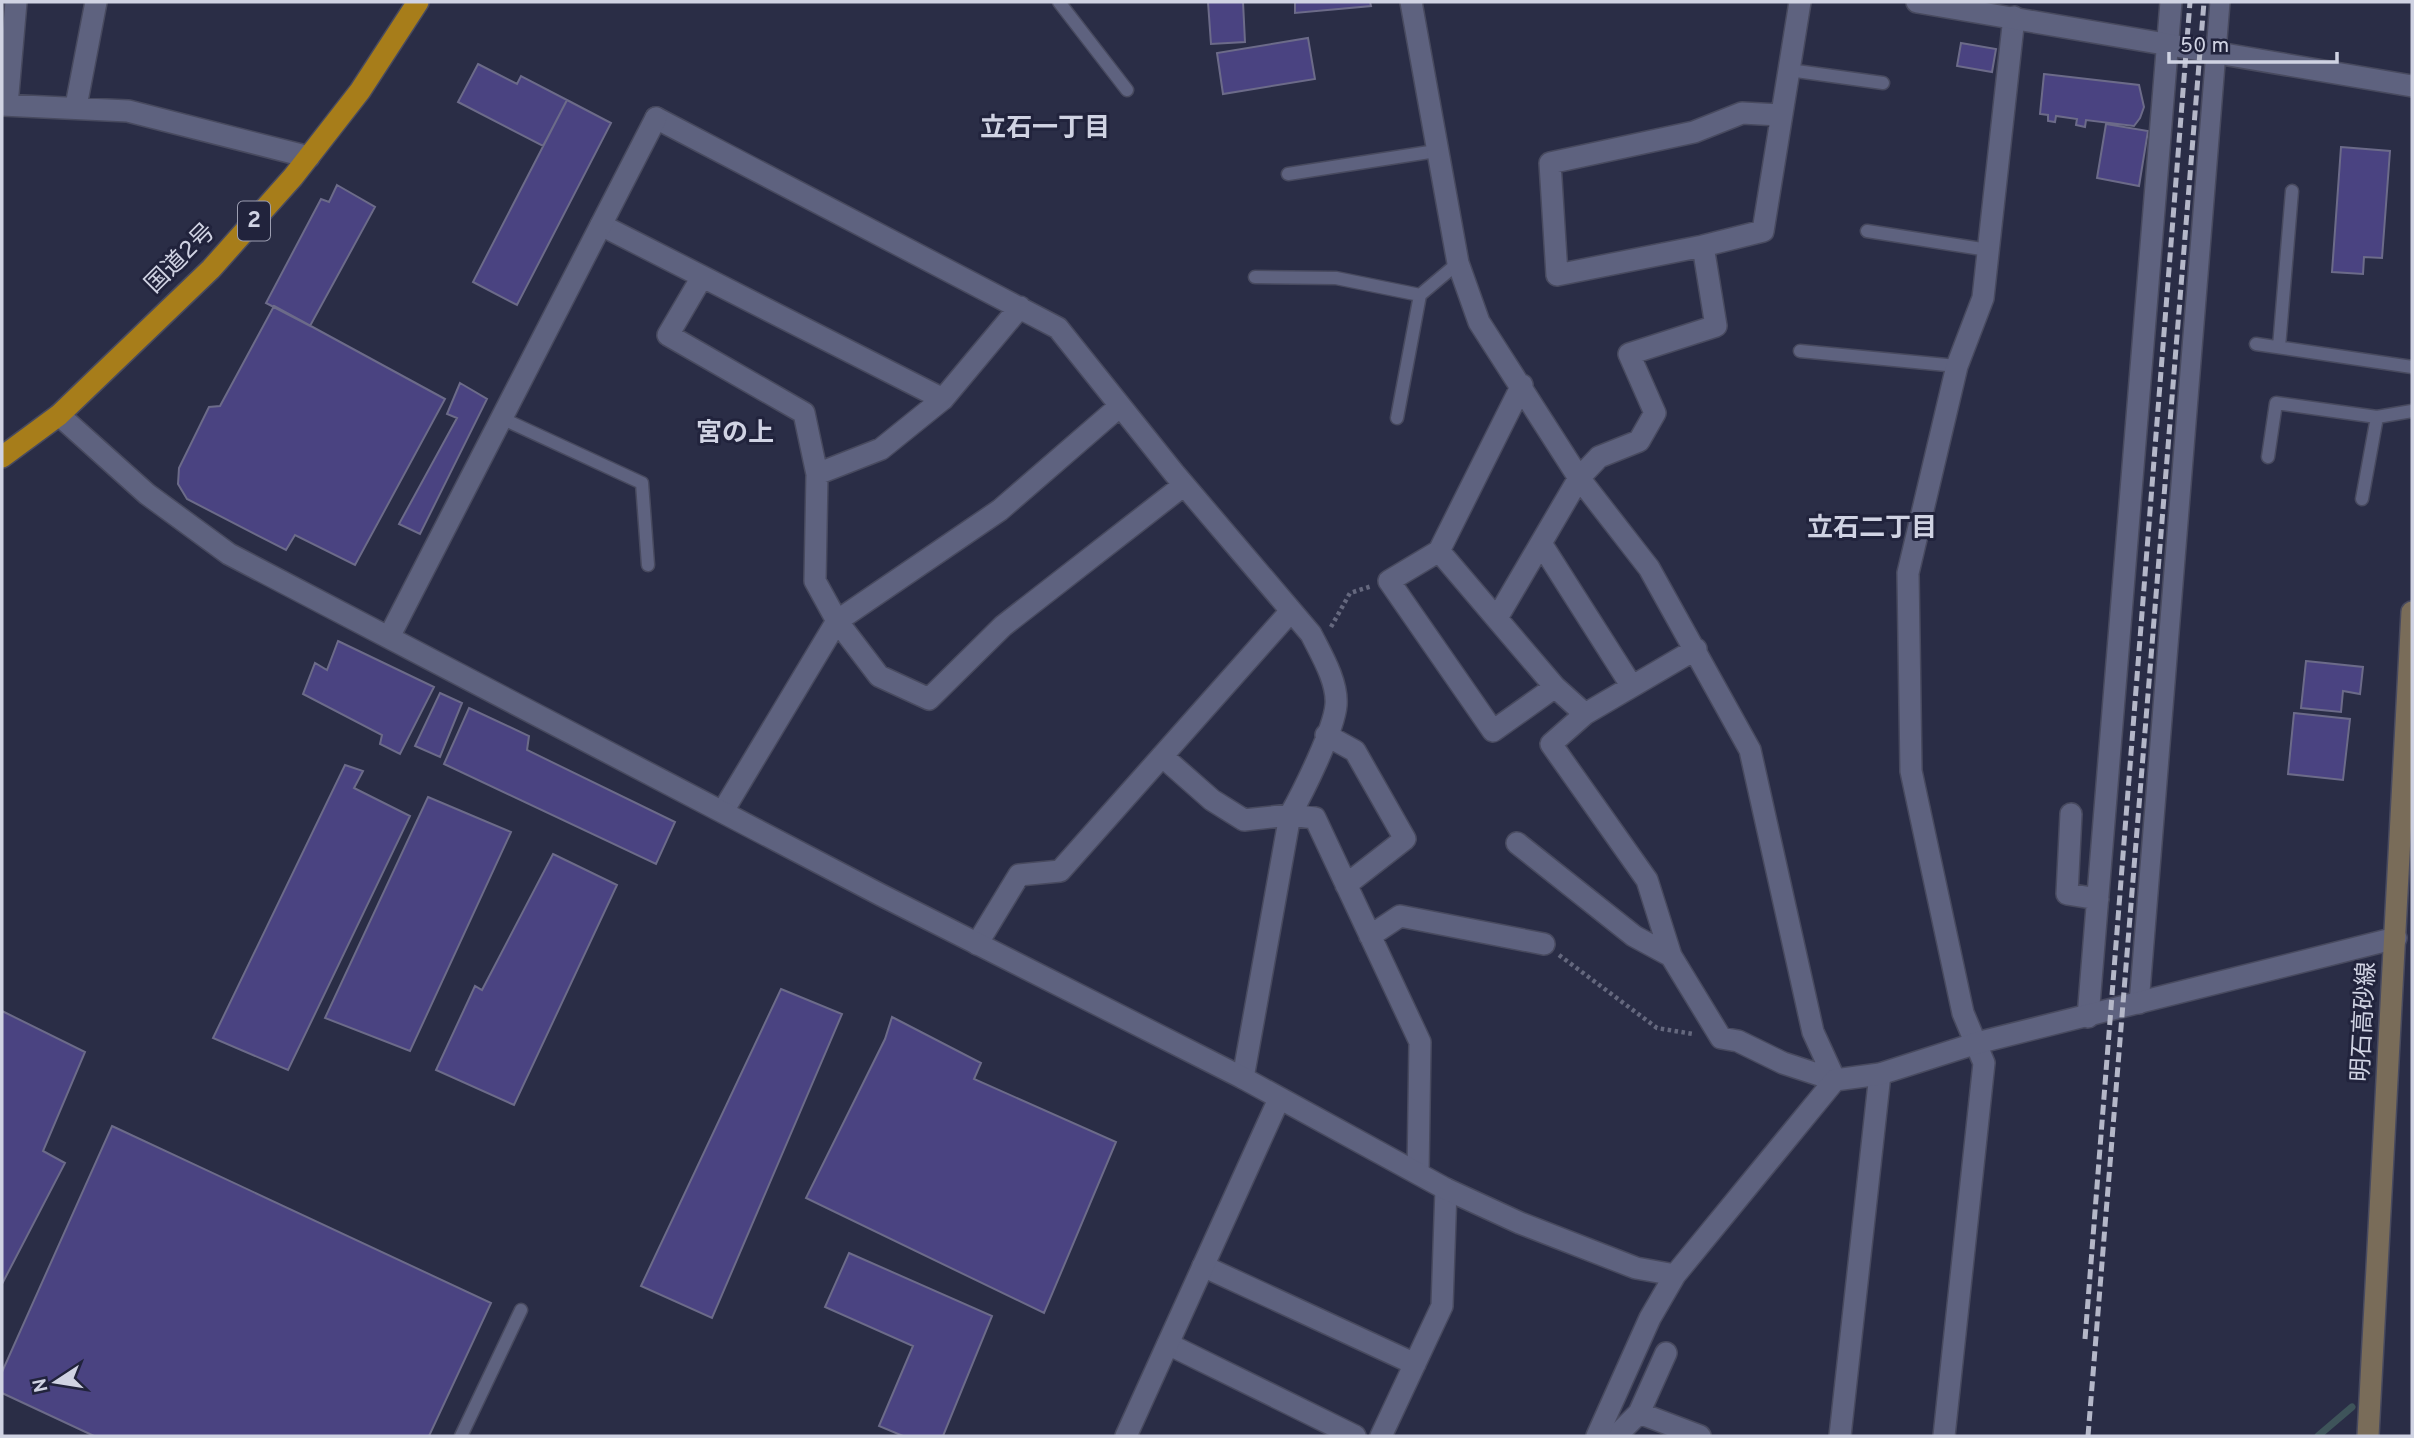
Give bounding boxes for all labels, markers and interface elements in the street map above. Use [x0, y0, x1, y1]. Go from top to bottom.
scale bar [2169, 21, 2337, 65]
text: 50 m [2180, 33, 2229, 60]
district label: 立石一丁目 [980, 113, 1110, 146]
road number: 2 [238, 202, 270, 241]
street label: 国道2号 [140, 218, 222, 300]
district label: 宮の上 [696, 418, 774, 451]
district label: 立石二丁目 [1807, 513, 1937, 546]
street label: 明石高砂線 [2347, 961, 2383, 1083]
north arrow [21, 1347, 91, 1417]
text: N [28, 1376, 54, 1394]

